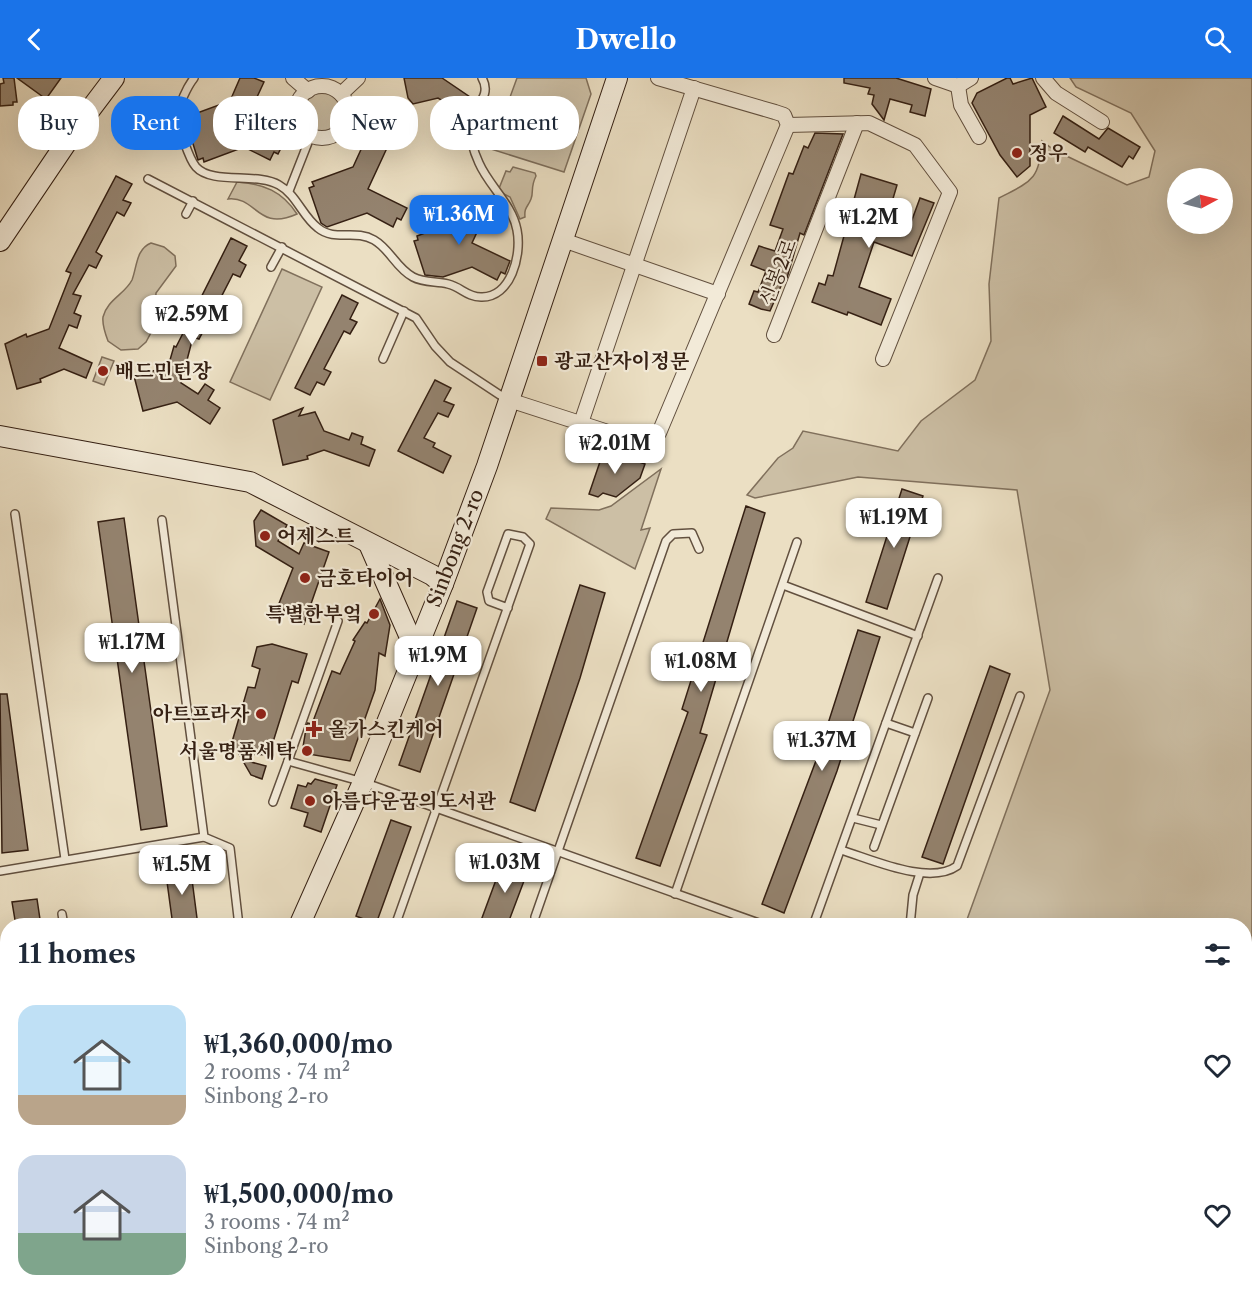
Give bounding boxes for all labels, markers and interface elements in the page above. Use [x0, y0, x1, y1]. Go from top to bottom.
icon: back [18, 23, 51, 56]
text: Dwello [576, 23, 676, 56]
icon: search [1201, 23, 1234, 56]
chip: Buy [18, 96, 99, 150]
chip: Rent [111, 96, 201, 150]
chip: Filters [213, 96, 318, 150]
chip: New [330, 96, 418, 150]
chip: Apartment [430, 96, 579, 150]
place label: 정우 [1029, 141, 1068, 165]
marker: 정우 [1010, 146, 1024, 160]
north arrow [1167, 168, 1233, 234]
map controls [1167, 168, 1233, 234]
pin: ₩1.36M [410, 195, 508, 246]
pin: ₩1.2M [827, 198, 911, 249]
text: ₩1.36M [424, 202, 494, 226]
text: ₩1.2M [839, 205, 899, 229]
street label: 신봉2로 [754, 235, 802, 309]
pin: ₩2.59M [143, 295, 241, 346]
text: ₩2.59M [155, 302, 229, 326]
place label: 광교산자이정문 [554, 349, 689, 373]
marker: 광교산자이정문 [535, 354, 549, 368]
place label: 배드민턴장 [115, 359, 212, 383]
marker: 배드민턴장 [96, 364, 110, 378]
pin: ₩2.01M [566, 424, 664, 475]
text: ₩2.01M [579, 431, 651, 455]
street label: Sinbong 2-ro [422, 486, 488, 610]
pin: ₩1.19M [845, 498, 943, 549]
text: ₩1.19M [860, 505, 928, 529]
place label: 어제스트 [277, 524, 354, 548]
marker: 어제스트 [258, 529, 272, 543]
place label: 금호타이어 [317, 566, 414, 590]
marker: 금호타이어 [298, 571, 312, 585]
place label: 특별한부엌 [265, 602, 362, 626]
marker: 특별한부엌 [367, 607, 381, 621]
pin: ₩1.17M [83, 623, 181, 674]
text: ₩1.17M [99, 630, 165, 654]
pin: ₩1.9M [396, 636, 480, 687]
pin: ₩1.08M [652, 642, 750, 693]
text: ₩1.9M [409, 643, 468, 667]
text: ₩1.08M [665, 649, 737, 673]
place label: 아트프라자 [152, 702, 250, 726]
marker: 아트프라자 [254, 707, 268, 721]
place label: 올가스킨케어 [328, 717, 444, 741]
marker: 올가스킨케어 [305, 720, 323, 738]
pin: ₩1.37M [773, 721, 871, 772]
text: ₩1.37M [787, 728, 857, 752]
place label: 서울명품세탁 [179, 739, 296, 763]
marker: 서울명품세탁 [300, 744, 314, 758]
place label: 아름다운꿈의도서관 [322, 789, 497, 813]
marker: 아름다운꿈의도서관 [303, 794, 317, 808]
pin: ₩1.03M [456, 843, 554, 894]
pin: ₩1.5M [140, 845, 224, 896]
text: ₩1.03M [469, 850, 541, 874]
text: ₩1.5M [153, 852, 211, 876]
text: 11 homes [18, 938, 136, 970]
icon: filters [1201, 938, 1234, 971]
text: ₩1,360,000/mo [204, 1028, 393, 1060]
icon: home [66, 1029, 138, 1101]
icon: heart [1201, 1049, 1234, 1082]
text: 2 rooms · 74 m² [204, 1060, 350, 1084]
text: Sinbong 2-ro [204, 1084, 328, 1108]
text: ₩1,500,000/mo [204, 1178, 394, 1210]
icon: home [66, 1179, 138, 1251]
icon: heart [1201, 1199, 1234, 1232]
text: 3 rooms · 74 m² [204, 1210, 350, 1234]
text: Sinbong 2-ro [204, 1234, 328, 1258]

